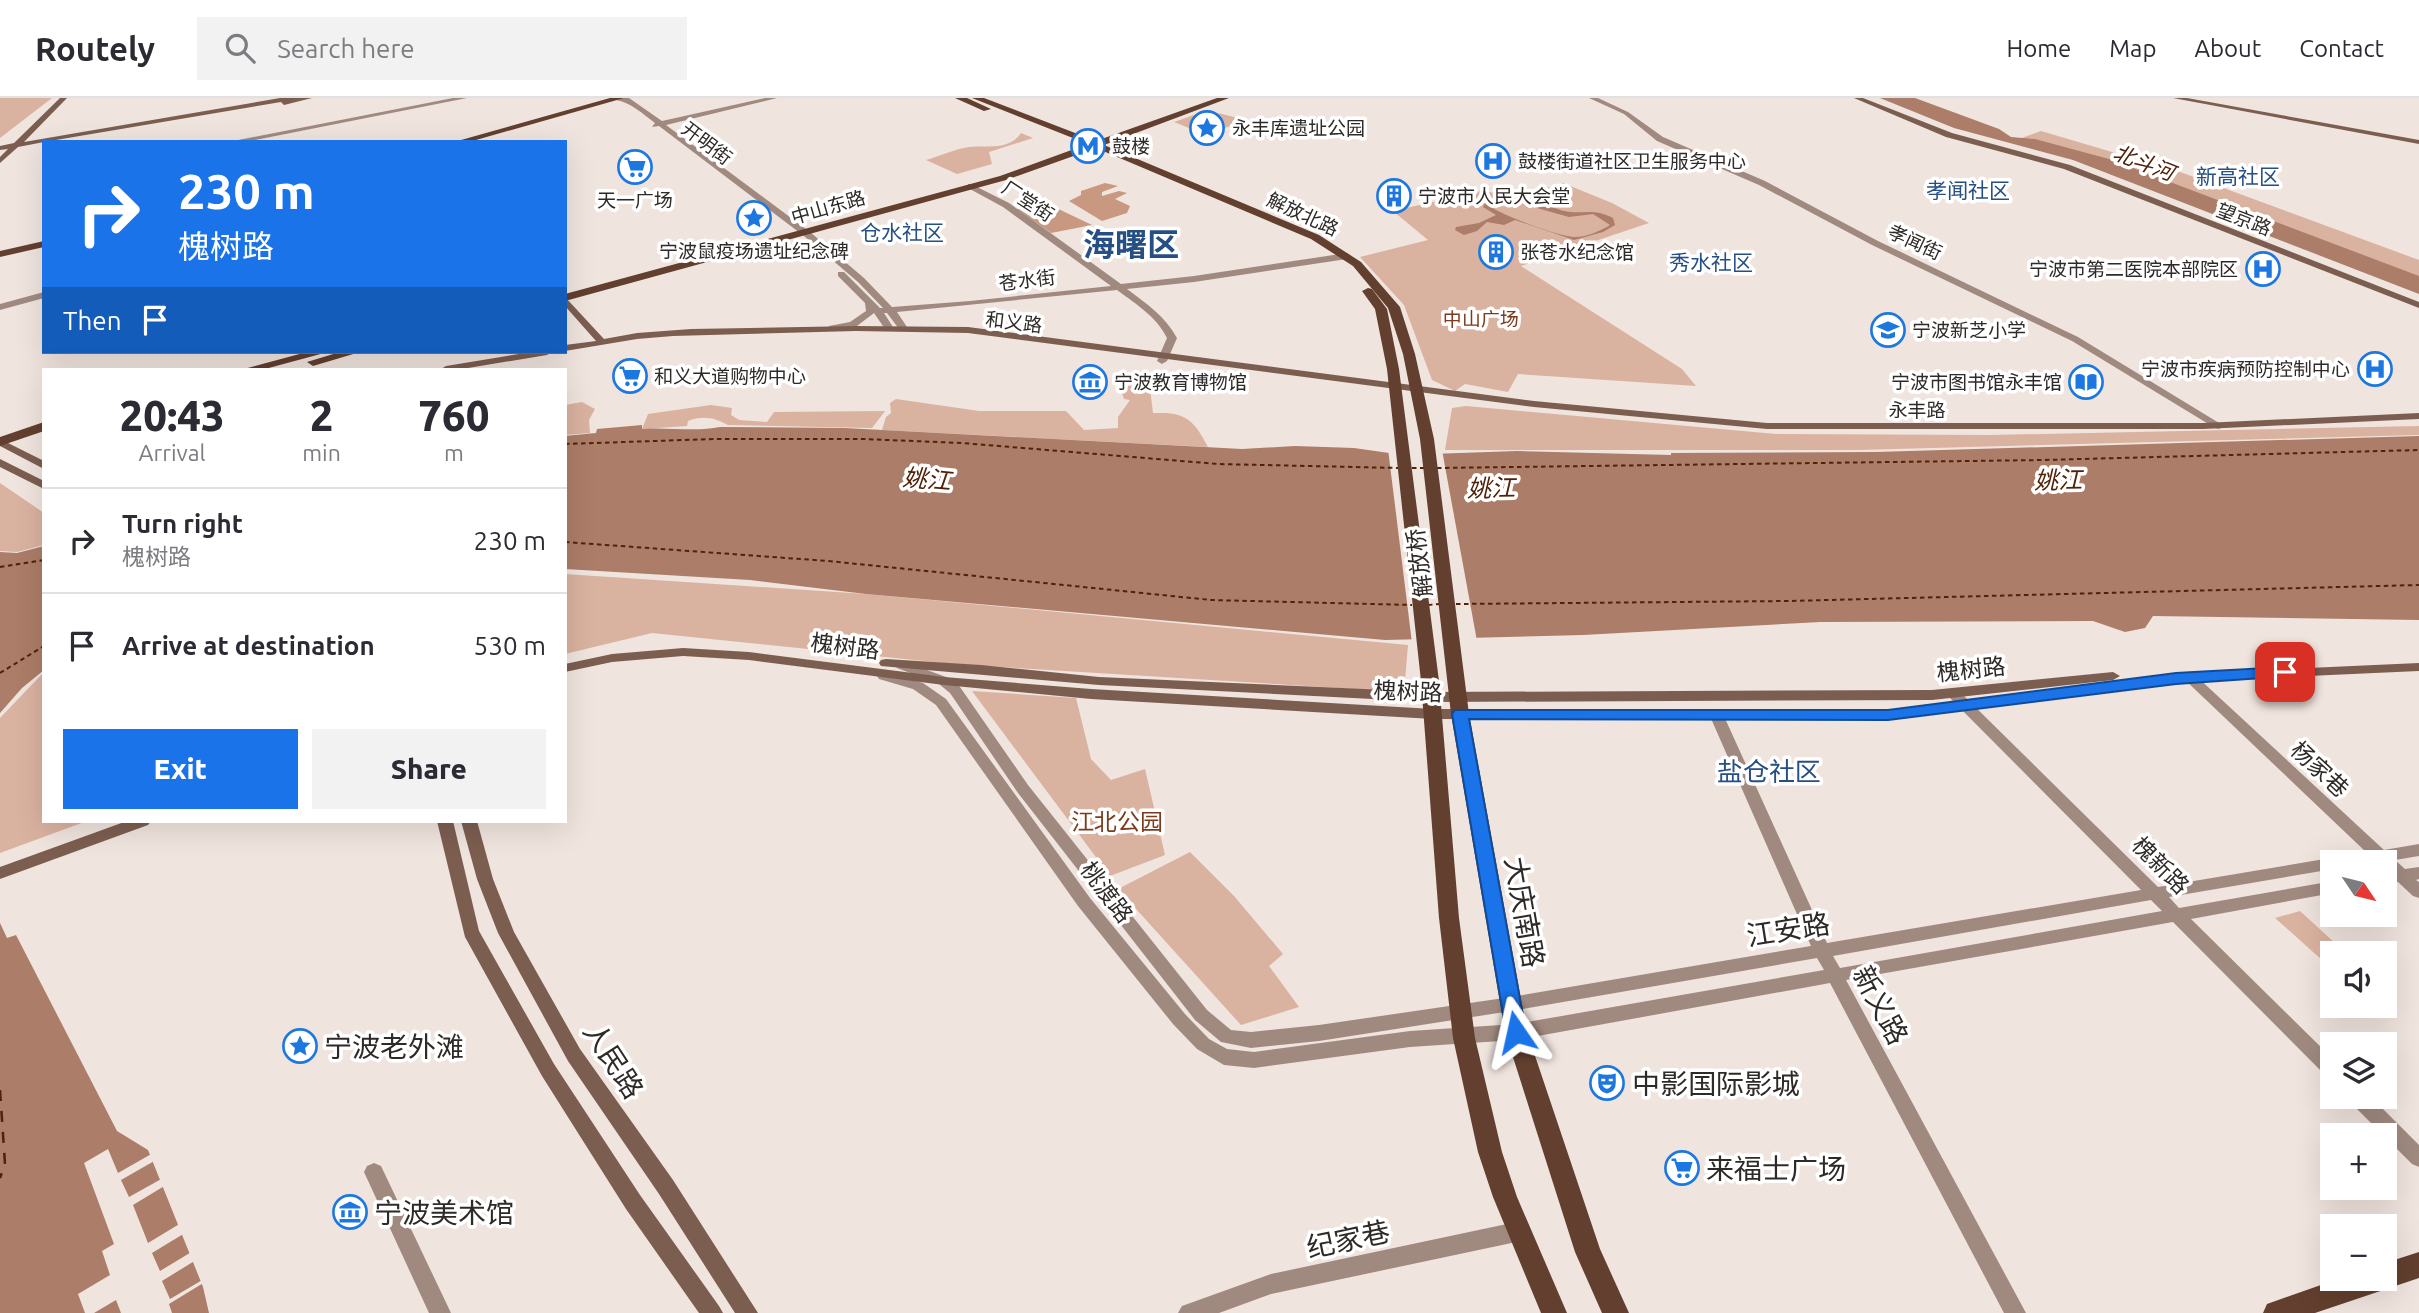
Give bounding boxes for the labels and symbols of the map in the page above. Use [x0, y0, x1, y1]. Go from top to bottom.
place icon: 永丰库遗址公园 [1188, 109, 1226, 147]
street label: 开明街 [678, 117, 736, 169]
place label: 永丰库遗址公园 [1232, 117, 1365, 139]
metro station icon: 鼓楼 [1069, 127, 1107, 165]
place label: 鼓楼 [1112, 135, 1150, 157]
water label: 北斗河 [2110, 140, 2181, 186]
hospital icon: 鼓楼街道社区卫生服务中心 [1474, 142, 1512, 180]
supermarket icon: 天一广场 [616, 148, 654, 186]
place label: 鼓楼街道社区卫生服务中心 [1518, 150, 1746, 172]
district label: 新高社区 [2196, 164, 2280, 188]
street label: 厂堂街 [998, 176, 1058, 226]
building icon: 宁波市人民大会堂 [1375, 177, 1413, 215]
district label: 孝闻社区 [1926, 178, 2010, 202]
place label: 宁波市人民大会堂 [1418, 185, 1570, 207]
street label: 中山东路 [788, 186, 868, 228]
street label: 解放北路 [1264, 188, 1342, 240]
place label: 天一广场 [597, 189, 673, 211]
place icon: 宁波鼠疫场遗址纪念碑 [735, 199, 773, 237]
street label: 望京路 [2213, 199, 2275, 239]
district label: 仓水社区 [860, 220, 944, 244]
street label: 孝闻街 [1885, 220, 1945, 264]
district label: 海曙区 [1083, 226, 1179, 262]
building icon: 张苍水纪念馆 [1477, 233, 1515, 271]
place label: 宁波鼠疫场遗址纪念碑 [659, 240, 849, 262]
place label: 张苍水纪念馆 [1520, 241, 1634, 263]
district label: 秀水社区 [1669, 250, 1753, 274]
hospital icon: 宁波市第二医院本部院区 [2244, 250, 2282, 288]
place label: 宁波市第二医院本部院区 [2029, 258, 2238, 280]
street label: 苍水街 [997, 266, 1057, 294]
street label: 和义路 [984, 308, 1044, 336]
park label: 中山广场 [1443, 308, 1519, 330]
school or university icon: 宁波新芝小学 [1869, 311, 1907, 349]
place label: 宁波新芝小学 [1912, 319, 2026, 341]
hospital icon: 宁波市疾病预防控制中心 [2356, 350, 2394, 388]
supermarket icon: 和义大道购物中心 [611, 357, 649, 395]
place label: 宁波市疾病预防控制中心 [2141, 358, 2350, 380]
museum icon: 宁波教育博物馆 [1071, 363, 1109, 401]
library icon: 宁波市图书馆永丰馆 [2067, 363, 2105, 401]
place label: 和义大道购物中心 [654, 365, 806, 387]
place label: 宁波教育博物馆 [1114, 371, 1247, 393]
place label: 宁波市图书馆永丰馆 [1891, 371, 2062, 393]
street label: 永丰路 [1888, 399, 1946, 421]
water label: 姚江 [902, 463, 955, 495]
water label: 姚江 [2034, 466, 2085, 494]
water label: 姚江 [1467, 474, 1518, 502]
street label: 解放桥 [1402, 527, 1436, 599]
street label: 槐树路 [809, 629, 881, 663]
pin [2255, 642, 2315, 702]
street label: 槐树路 [1935, 653, 2007, 685]
street label: 槐树路 [1373, 677, 1443, 705]
street label: 杨家巷 [2286, 736, 2354, 802]
district label: 盐仓社区 [1717, 757, 1821, 786]
park label: 江北公园 [1071, 809, 1163, 834]
street label: 槐新路 [2128, 832, 2194, 898]
north arrow [2320, 850, 2398, 928]
street label: 大庆南路 [1500, 854, 1550, 970]
street label: 桃渡路 [1076, 857, 1138, 927]
street label: 江安路 [1744, 907, 1832, 951]
street label: 新义路 [1848, 961, 1914, 1049]
position arrow [1479, 995, 1553, 1069]
street label: 人民路 [578, 1016, 650, 1104]
place icon: 宁波老外滩 [281, 1027, 319, 1065]
place label: 宁波老外滩 [324, 1031, 464, 1062]
theatre icon: 中影国际影城 [1588, 1064, 1626, 1102]
place label: 中影国际影城 [1632, 1068, 1800, 1099]
supermarket icon: 来福士广场 [1663, 1149, 1701, 1187]
place label: 来福士广场 [1706, 1153, 1846, 1184]
museum icon: 宁波美术馆 [331, 1193, 369, 1231]
place label: 宁波美术馆 [374, 1197, 514, 1228]
street label: 纪家巷 [1304, 1215, 1392, 1263]

